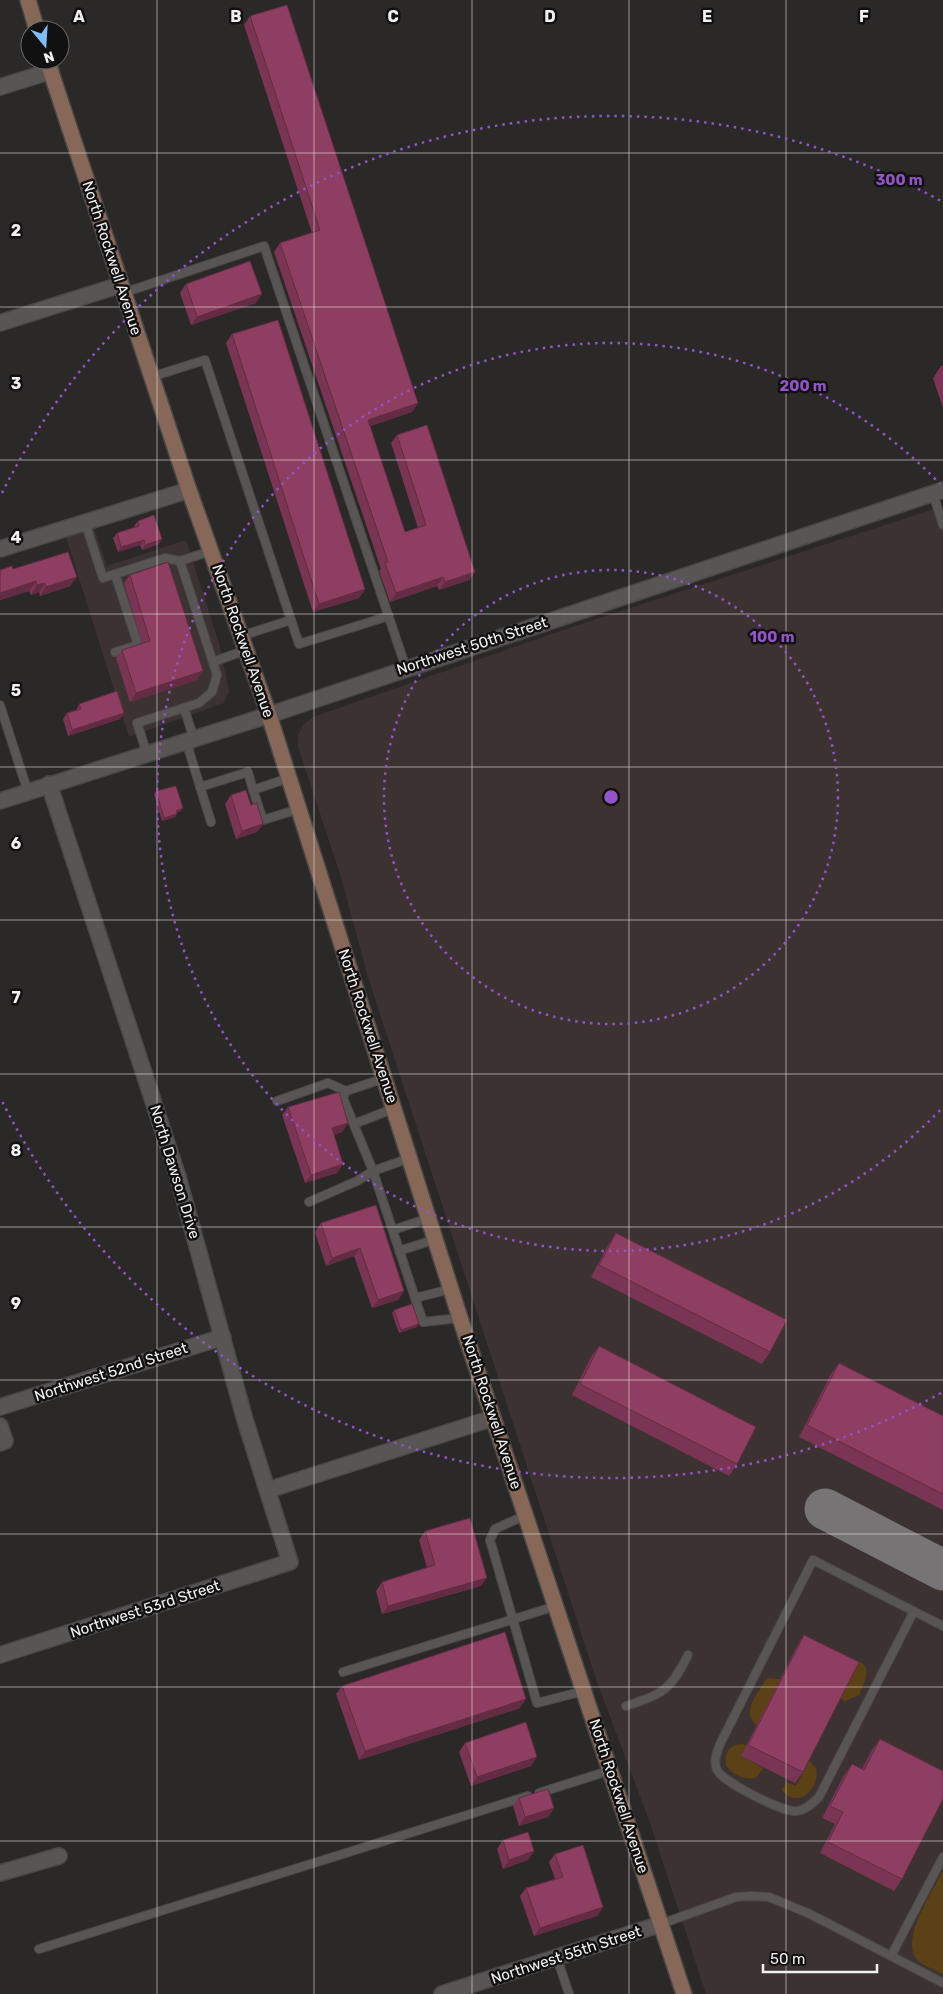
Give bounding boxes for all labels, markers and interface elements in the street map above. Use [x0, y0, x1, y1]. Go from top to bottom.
text: A [73, 7, 85, 26]
text: B [230, 7, 242, 26]
text: C [387, 7, 399, 26]
text: D [544, 7, 556, 26]
text: E [702, 7, 712, 26]
text: F [859, 7, 869, 26]
north arrow [20, 20, 70, 70]
text: N [41, 47, 56, 67]
text: 300 m [875, 171, 923, 189]
street label: North Rockwell Avenue [79, 179, 145, 337]
text: 2 [11, 221, 21, 240]
text: 3 [11, 374, 21, 393]
text: 200 m [779, 377, 827, 395]
text: 4 [11, 528, 22, 547]
street label: North Rockwell Avenue [208, 562, 278, 720]
street label: Northwest 50th Street [394, 613, 550, 679]
text: 100 m [750, 628, 794, 646]
text: 5 [11, 681, 21, 700]
centre of rings [602, 788, 620, 806]
text: 6 [11, 834, 21, 853]
street label: North Rockwell Avenue [335, 947, 401, 1105]
text: 7 [11, 988, 21, 1007]
street label: North Dawson Drive [146, 1103, 204, 1241]
text: 8 [11, 1141, 22, 1160]
text: 9 [11, 1294, 21, 1313]
street label: North Rockwell Avenue [459, 1333, 525, 1491]
street label: Northwest 52nd Street [32, 1339, 190, 1405]
street label: Northwest 53rd Street [68, 1576, 222, 1642]
street label: North Rockwell Avenue [586, 1717, 652, 1875]
street label: Northwest 55th Street [489, 1922, 644, 1988]
scale bar [763, 1942, 877, 1974]
text: 50 m [770, 1950, 805, 1968]

